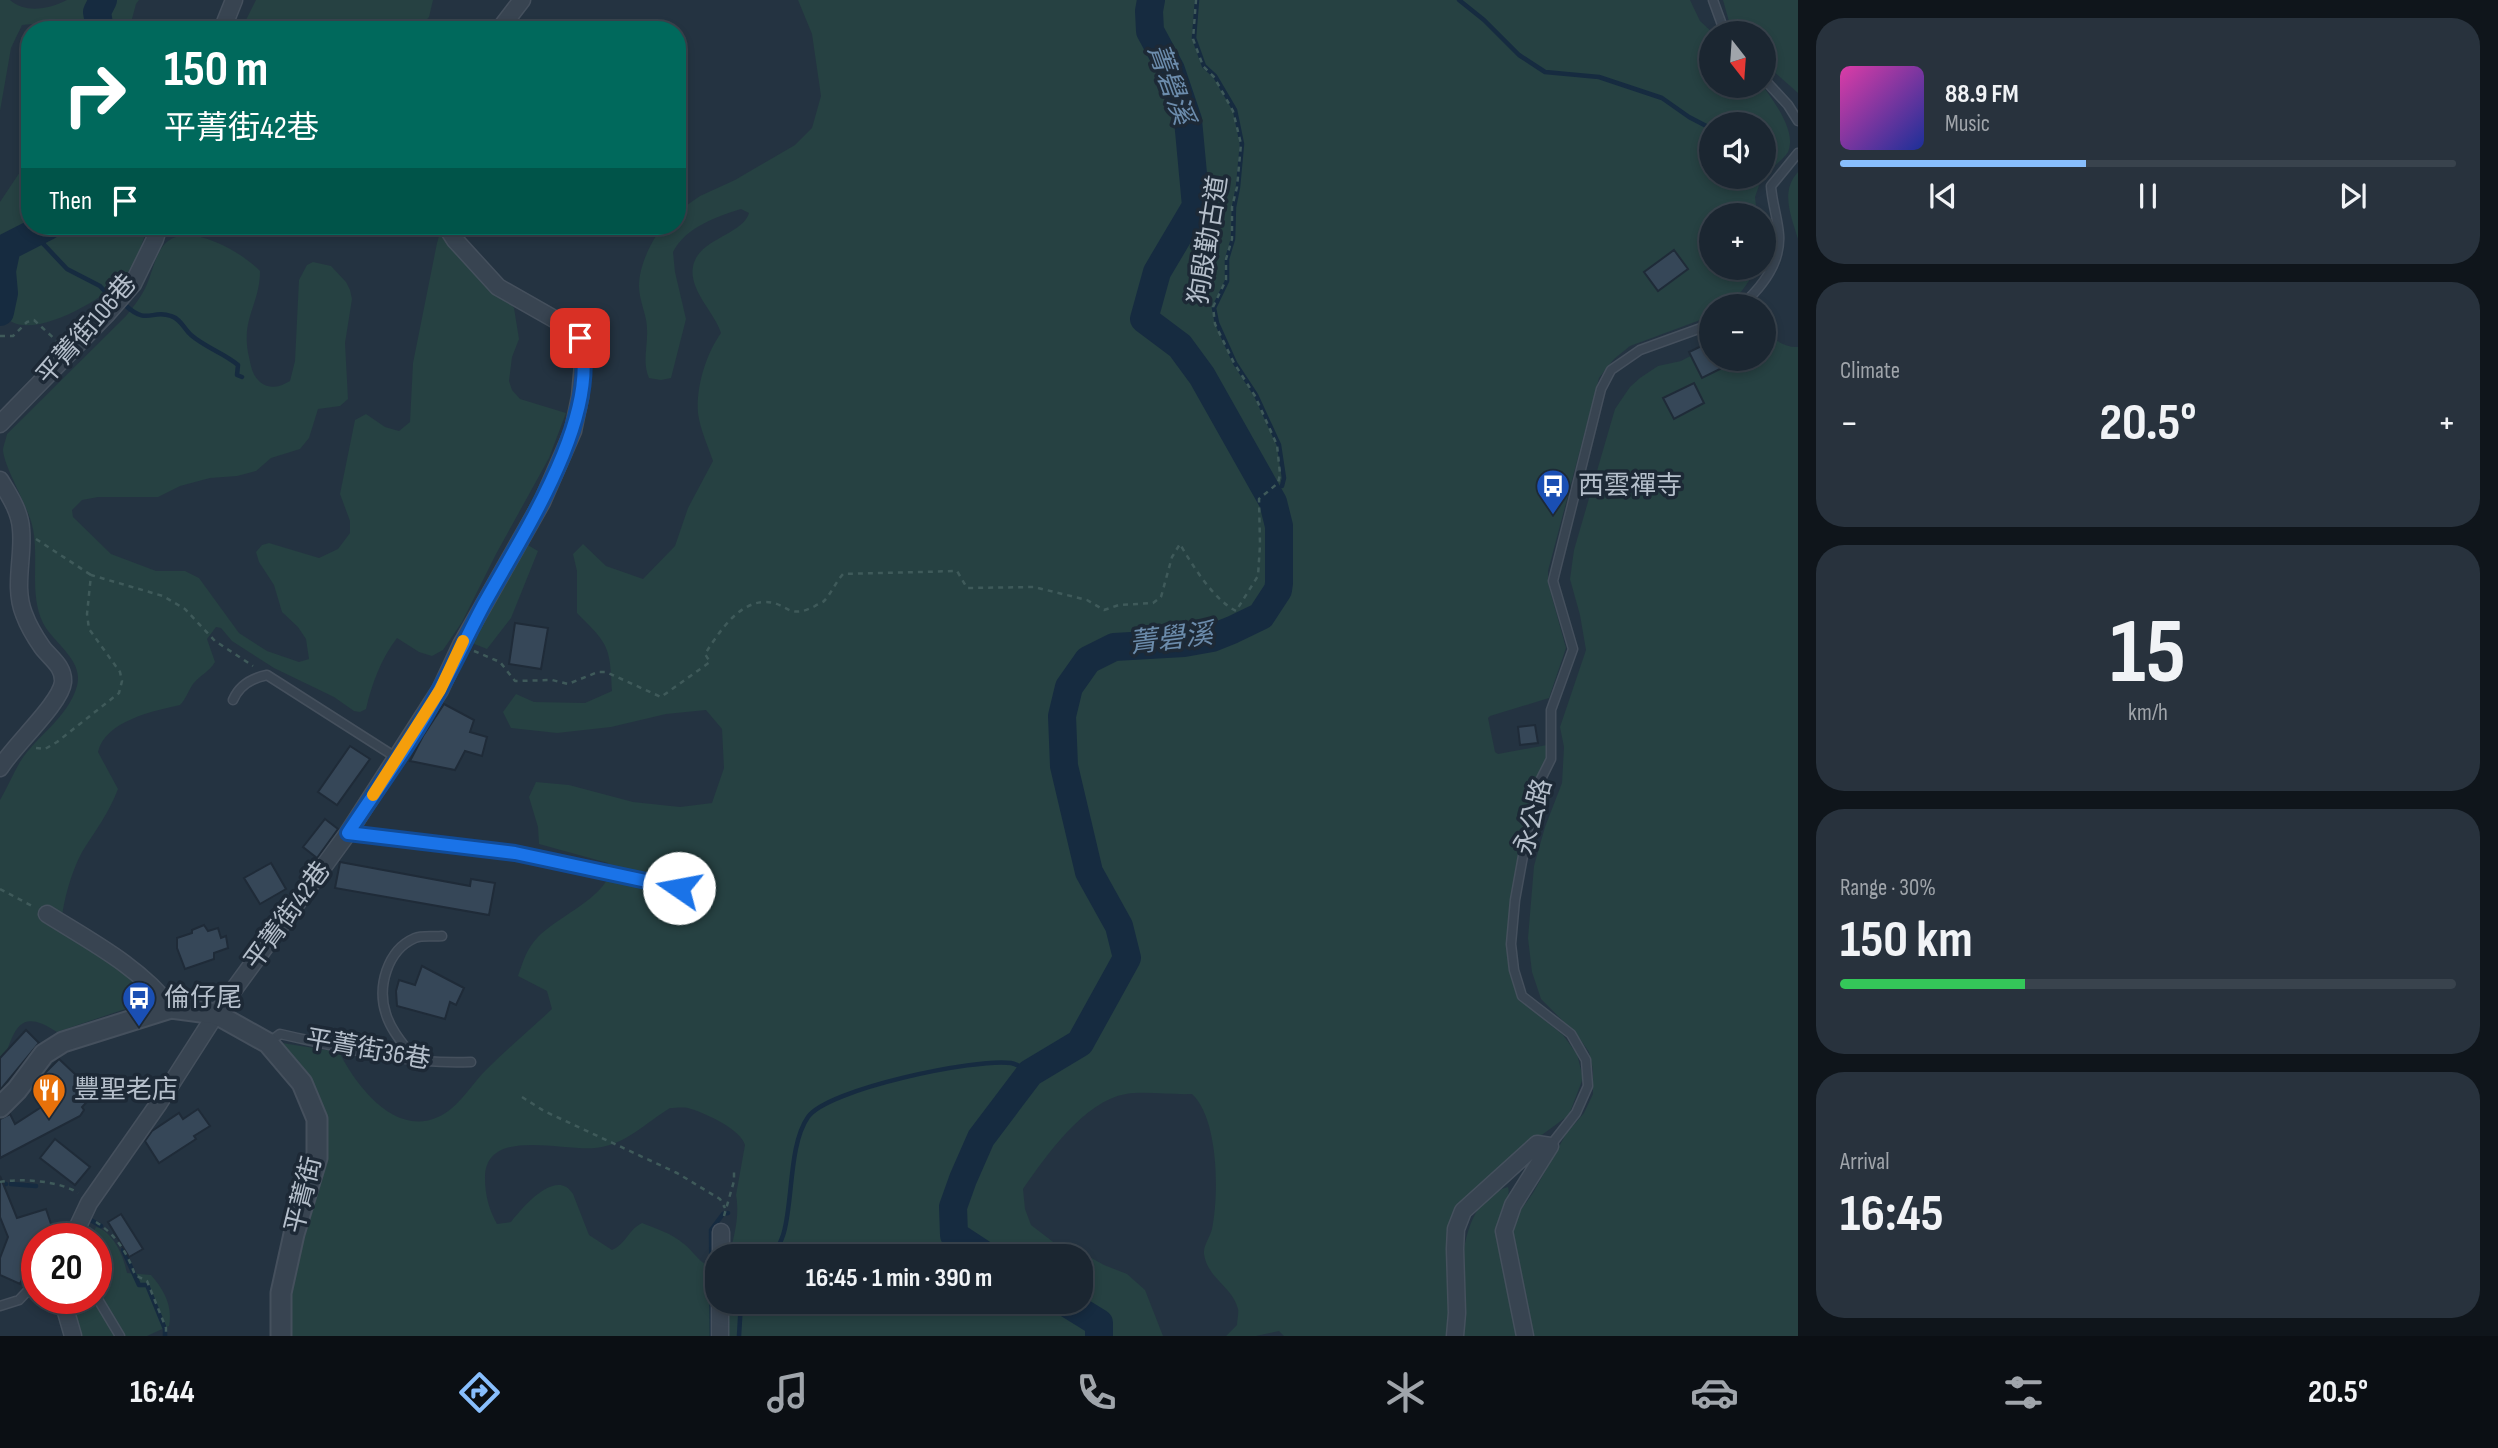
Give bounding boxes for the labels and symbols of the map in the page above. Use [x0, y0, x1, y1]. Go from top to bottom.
north arrow [1699, 21, 1776, 98]
water label: 菁礐溪 [1140, 39, 1201, 133]
street label: 狗殷勤古道 [1184, 173, 1234, 307]
street label: 平菁街106巷 [31, 268, 143, 392]
pin [550, 308, 610, 368]
bus stop icon: 西雲禪寺 [1534, 467, 1572, 516]
place label: 西雲禪寺 [1578, 471, 1682, 502]
water label: 菁礐溪 [1127, 617, 1219, 660]
street label: 永公路 [1509, 775, 1559, 859]
position arrow [642, 851, 716, 925]
street label: 平菁街42巷 [239, 856, 337, 976]
bus stop icon: 倫仔尾 [120, 979, 158, 1028]
place label: 倫仔尾 [164, 983, 242, 1014]
street label: 平菁街36巷 [303, 1024, 433, 1076]
restaurant icon: 豐聖老店 [30, 1071, 68, 1120]
place label: 豐聖老店 [74, 1075, 178, 1106]
street label: 平菁街 [280, 1153, 328, 1237]
speed limit sign: 20 [21, 1223, 112, 1314]

